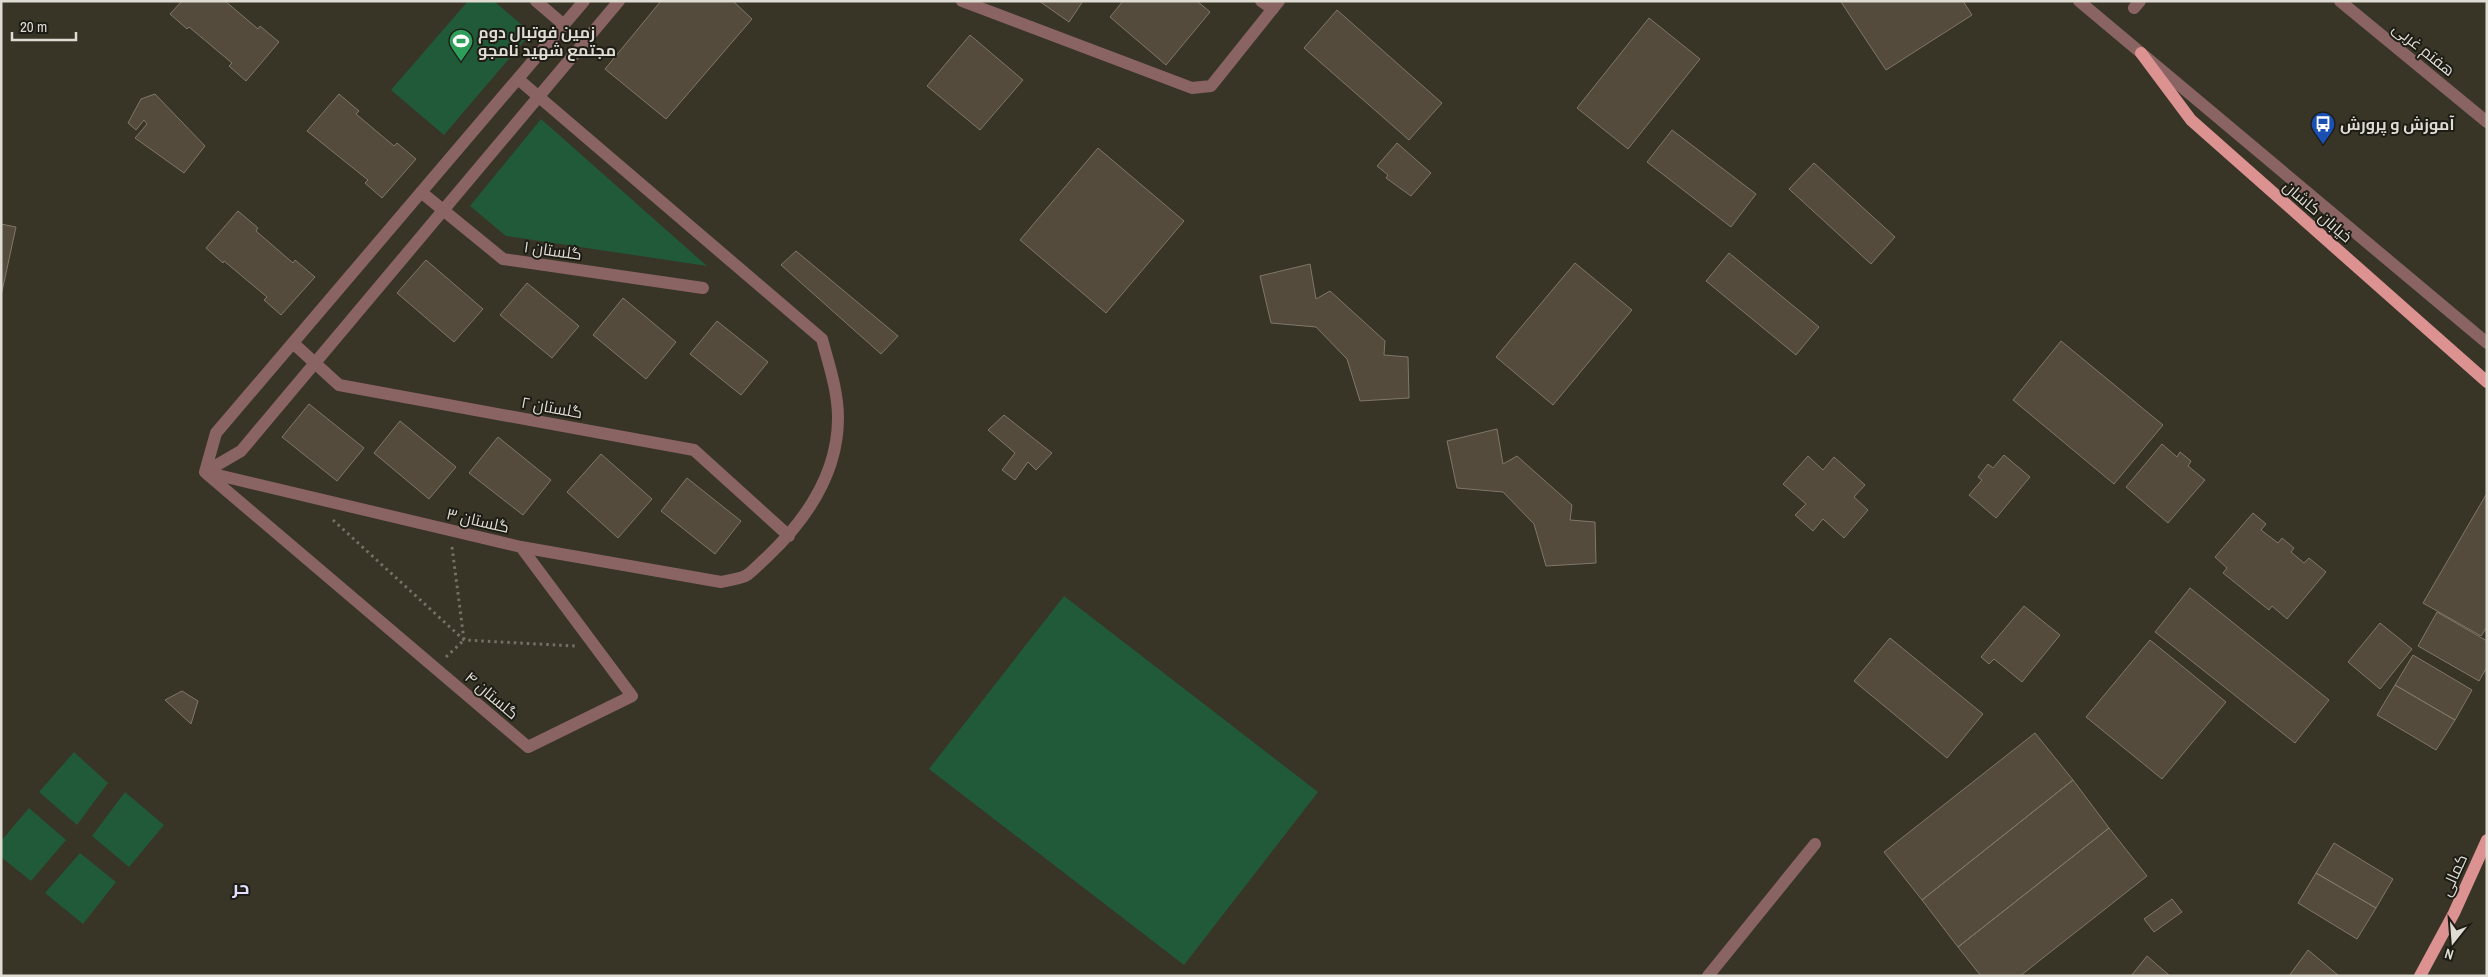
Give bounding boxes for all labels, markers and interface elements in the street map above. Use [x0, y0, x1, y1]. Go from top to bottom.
scale bar [12, 10, 76, 42]
text: 20 m [20, 16, 47, 37]
street label: هفتم غربی [2387, 17, 2460, 82]
place label: زمین فوتبال دوم مجتمع شهید نامجو [478, 21, 616, 61]
sports icon: زمین فوتبال دوم مجتمع شهید نامجو [448, 28, 474, 62]
bus stop icon: آموزش و پرورش [2310, 111, 2336, 145]
place label: آموزش و پرورش [2340, 113, 2454, 136]
street label: خیابان کاشان [2279, 175, 2357, 247]
street label: گلستان ۱ [523, 235, 583, 265]
street label: گلستان ۲ [520, 391, 584, 423]
street label: گلستان ۳ [444, 502, 512, 538]
street label: گلستان ۴ [460, 666, 524, 724]
street label: کمالی [2434, 850, 2472, 900]
district label: حر [232, 875, 249, 900]
north arrow [2428, 917, 2478, 967]
text: N [2443, 945, 2456, 964]

